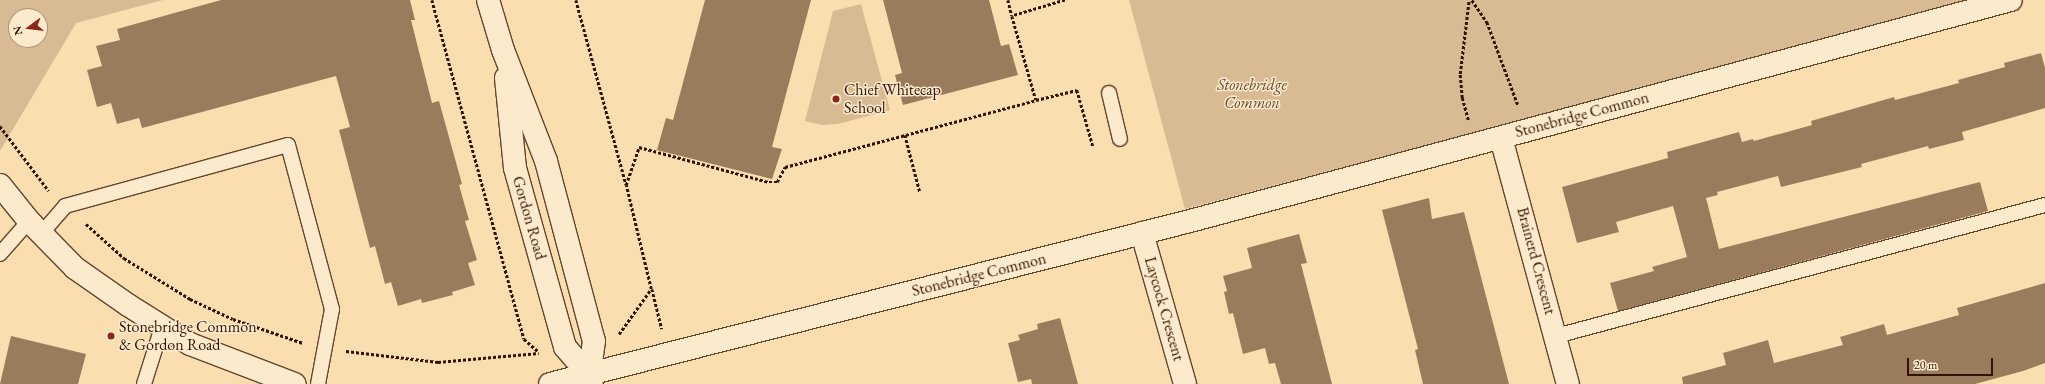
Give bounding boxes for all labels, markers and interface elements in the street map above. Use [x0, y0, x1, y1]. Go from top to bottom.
north arrow [8, 8, 48, 48]
text: N [9, 25, 25, 37]
park label: Stonebridge Common [1217, 75, 1287, 113]
place label: Chief Whitecap School [844, 80, 941, 118]
street label: Stonebridge Common [1513, 88, 1651, 142]
marker: Chief Whitecap School [831, 94, 841, 104]
street label: Gordon Road [508, 174, 550, 262]
street label: Brainerd Crescent [1512, 205, 1560, 317]
street label: Stonebridge Common [910, 249, 1048, 301]
street label: Laycock Crescent [1140, 255, 1188, 363]
place label: Stonebridge Common & Gordon Road [119, 317, 257, 355]
marker: Stonebridge Common & Gordon Road [106, 331, 116, 341]
scale bar [1909, 350, 1995, 376]
text: 20 m [1914, 357, 1937, 373]

